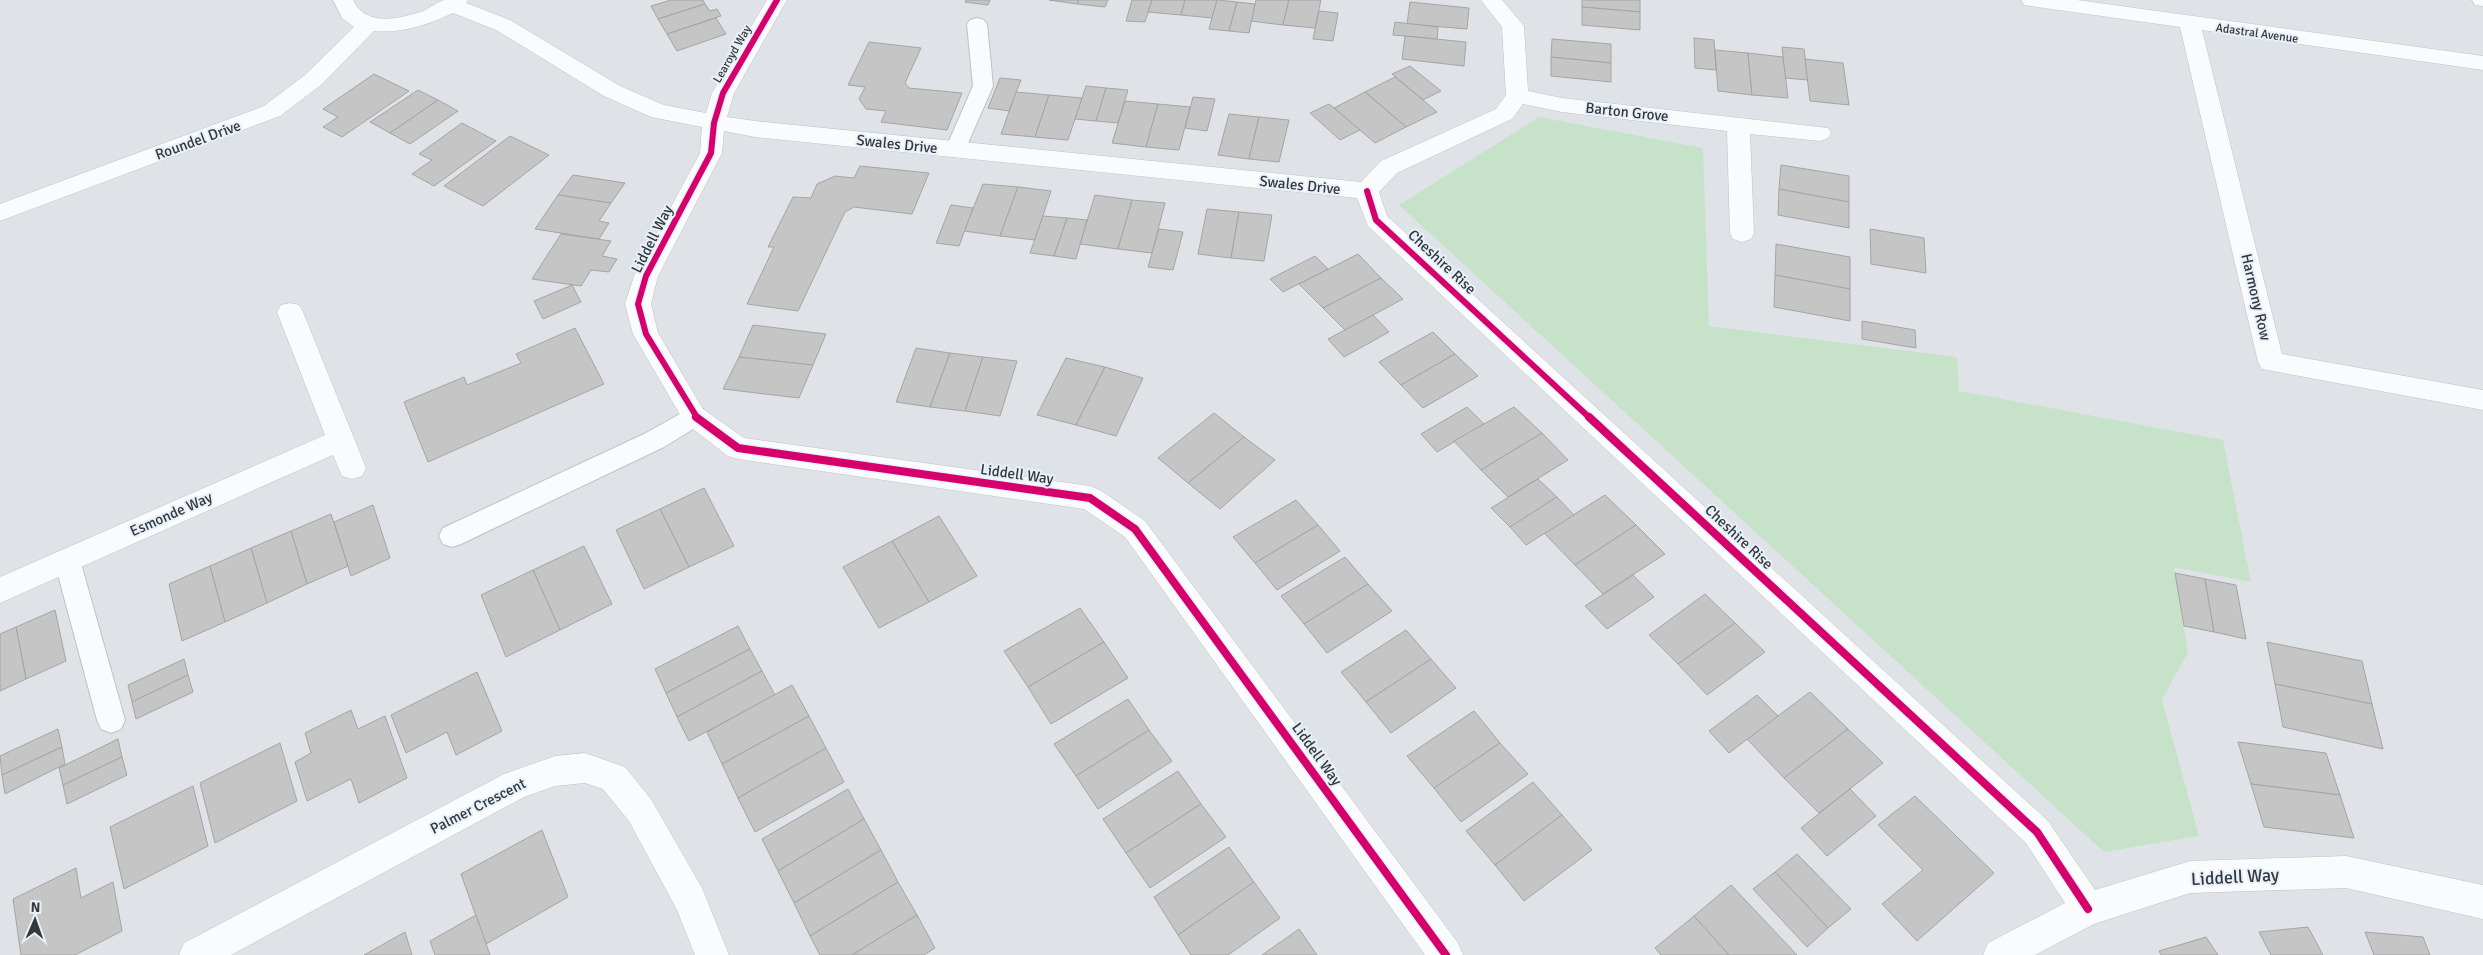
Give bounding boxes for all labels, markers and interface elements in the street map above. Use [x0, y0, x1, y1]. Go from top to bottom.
street label: Adastral Avenue [2215, 20, 2299, 47]
street label: Learoyd Way [710, 22, 755, 86]
street label: Barton Grove [1584, 99, 1670, 125]
street label: Roundel Drive [153, 116, 243, 164]
street label: Swales Drive [856, 131, 938, 157]
street label: Swales Drive [1259, 172, 1341, 198]
street label: Liddell Way [627, 202, 677, 276]
street label: Cheshire Rise [1404, 226, 1480, 298]
street label: Harmony Row [2237, 252, 2275, 342]
street label: Liddell Way [979, 460, 1055, 488]
street label: Esmonde Way [127, 488, 215, 540]
street label: Cheshire Rise [1701, 501, 1777, 573]
street label: Liddell Way [1288, 719, 1346, 789]
street label: Palmer Crescent [427, 774, 529, 838]
street label: Liddell Way [2190, 864, 2280, 890]
north arrow [10, 895, 60, 945]
text: N [30, 899, 41, 916]

